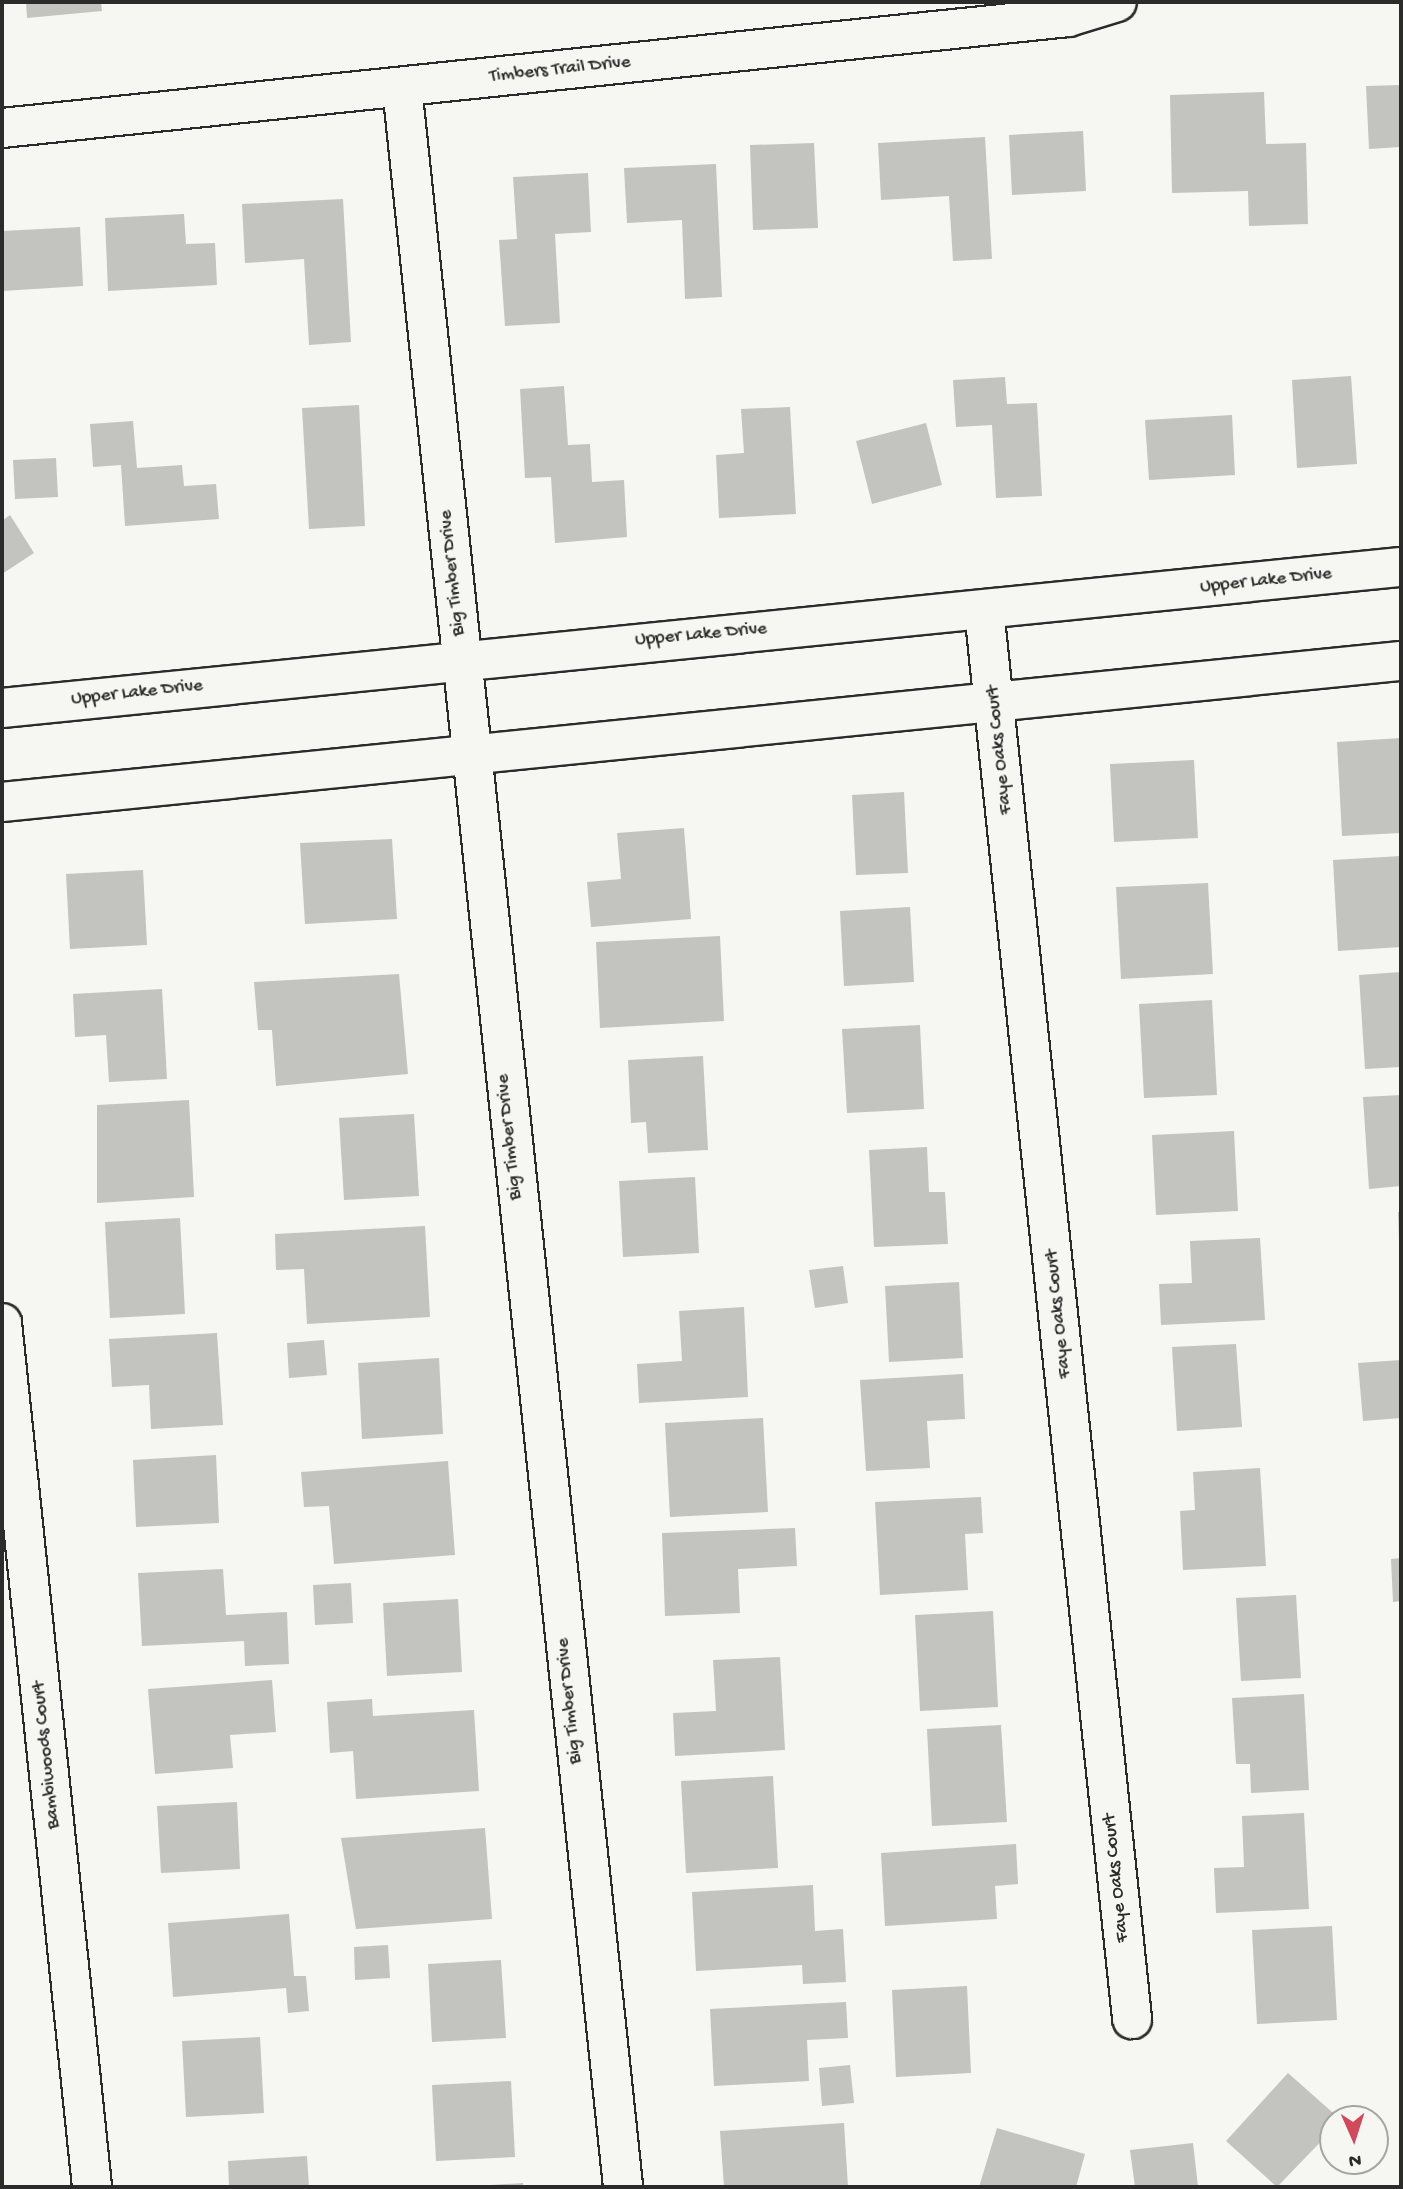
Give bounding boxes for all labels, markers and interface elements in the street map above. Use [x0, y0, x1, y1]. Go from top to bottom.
street label: Timbers Trail Drive [488, 51, 632, 89]
street label: Big Timber Drive [435, 509, 471, 637]
street label: Upper Lake Drive [1199, 563, 1333, 599]
street label: Upper Lake Drive [634, 618, 768, 652]
street label: Upper Lake Drive [70, 675, 204, 711]
street label: Faye Oaks Court [982, 684, 1018, 816]
street label: Big Timber Drive [492, 1073, 528, 1201]
street label: Faye Oaks Court [1041, 1248, 1077, 1380]
street label: Big Timber Drive [552, 1637, 588, 1765]
street label: Bambiwoods Court [28, 1680, 66, 1830]
street label: Faye Oaks Court [1099, 1812, 1135, 1944]
north arrow [1319, 2105, 1389, 2175]
text: N [1348, 2148, 1362, 2171]

